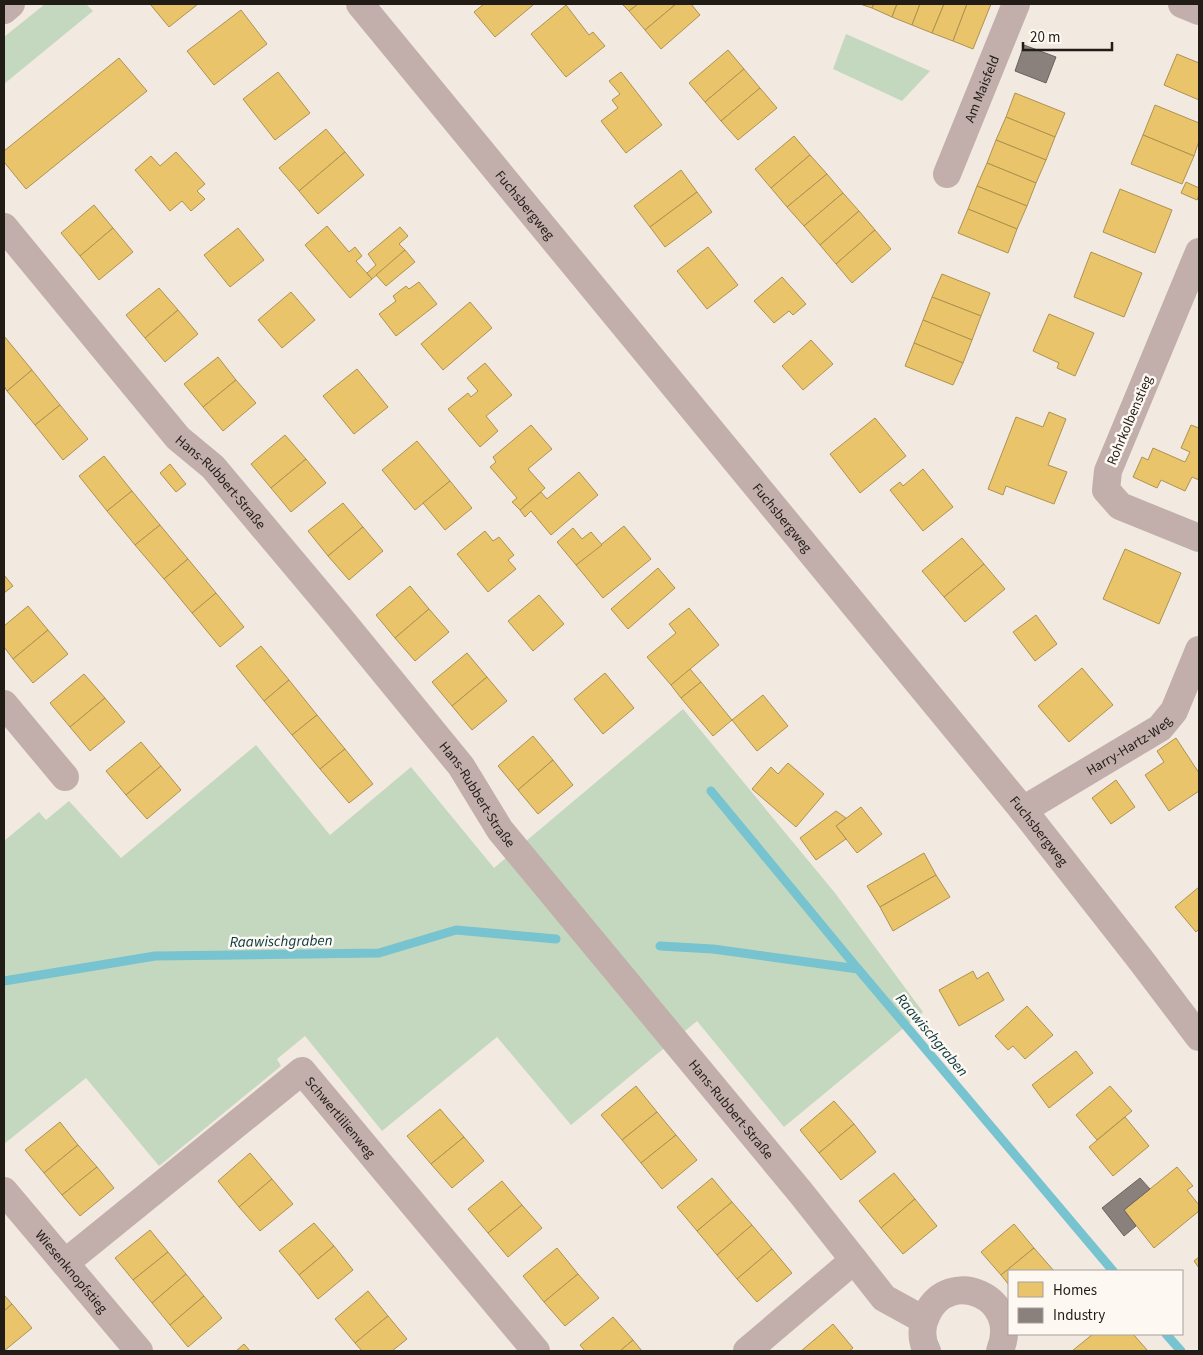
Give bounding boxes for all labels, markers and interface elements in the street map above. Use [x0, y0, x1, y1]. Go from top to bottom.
scale bar [1023, 20, 1112, 52]
text: 20 m [1030, 27, 1060, 48]
street label: Am Maisfeld [960, 53, 1005, 126]
street label: Fuchsbergweg [490, 166, 559, 244]
street label: Rohrkolbenstieg [1102, 372, 1158, 468]
street label: Hans-Rubbert-Straße [171, 431, 270, 534]
street label: Fuchsbergweg [747, 479, 816, 557]
street label: Harry-Hartz-Weg [1083, 712, 1177, 781]
street label: Hans-Rubbert-Straße [434, 737, 520, 852]
street label: Fuchsbergweg [1004, 792, 1072, 871]
water label: Raawischgraben [229, 930, 333, 953]
water label: Raawischgraben [891, 989, 973, 1082]
street label: Hans-Rubbert-Straße [683, 1056, 778, 1164]
street label: Schwertlilienweg [300, 1073, 380, 1163]
street label: Wiesenknopfstieg [30, 1226, 112, 1318]
legend [1008, 1270, 1183, 1335]
text: Homes [1053, 1280, 1097, 1301]
text: Industry [1053, 1305, 1105, 1326]

